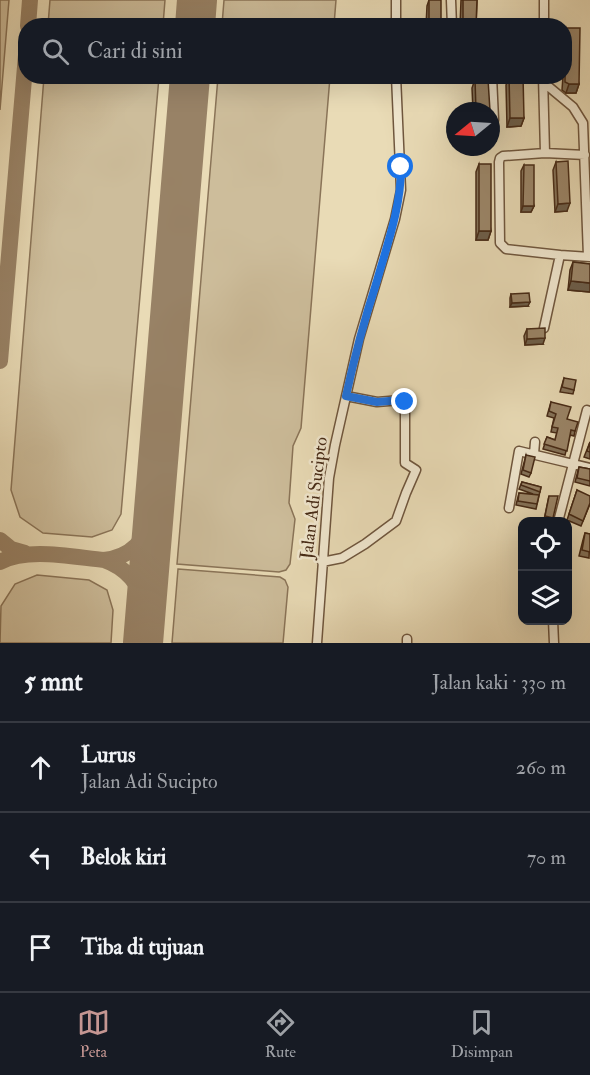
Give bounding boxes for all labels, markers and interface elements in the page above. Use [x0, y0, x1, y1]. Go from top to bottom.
search box [18, 18, 572, 84]
icon: search [39, 35, 72, 68]
text: Cari di sini [87, 37, 183, 65]
north arrow [446, 102, 500, 156]
route start [387, 153, 413, 179]
route end [391, 388, 417, 414]
street label: Jalan Adi Sucipto [295, 435, 333, 561]
map controls [518, 517, 572, 625]
button: locate [518, 517, 572, 571]
button: layers [518, 571, 572, 625]
text: 5 mnt [24, 666, 83, 698]
text: Jalan kaki · 330 m [432, 670, 566, 695]
text: Lurus [81, 741, 135, 769]
icon: ahead [24, 751, 57, 784]
text: 260 m [516, 755, 566, 780]
text: Jalan Adi Sucipto [81, 769, 218, 794]
icon: left [24, 841, 57, 874]
text: Belok kiri [81, 843, 166, 871]
text: 70 m [527, 845, 566, 870]
icon: arrive [24, 931, 57, 964]
text: Tiba di tujuan [81, 933, 204, 961]
tab: Peta [77, 1006, 110, 1062]
tab: Rute [264, 1006, 297, 1062]
tab: Disimpan [451, 1006, 513, 1062]

